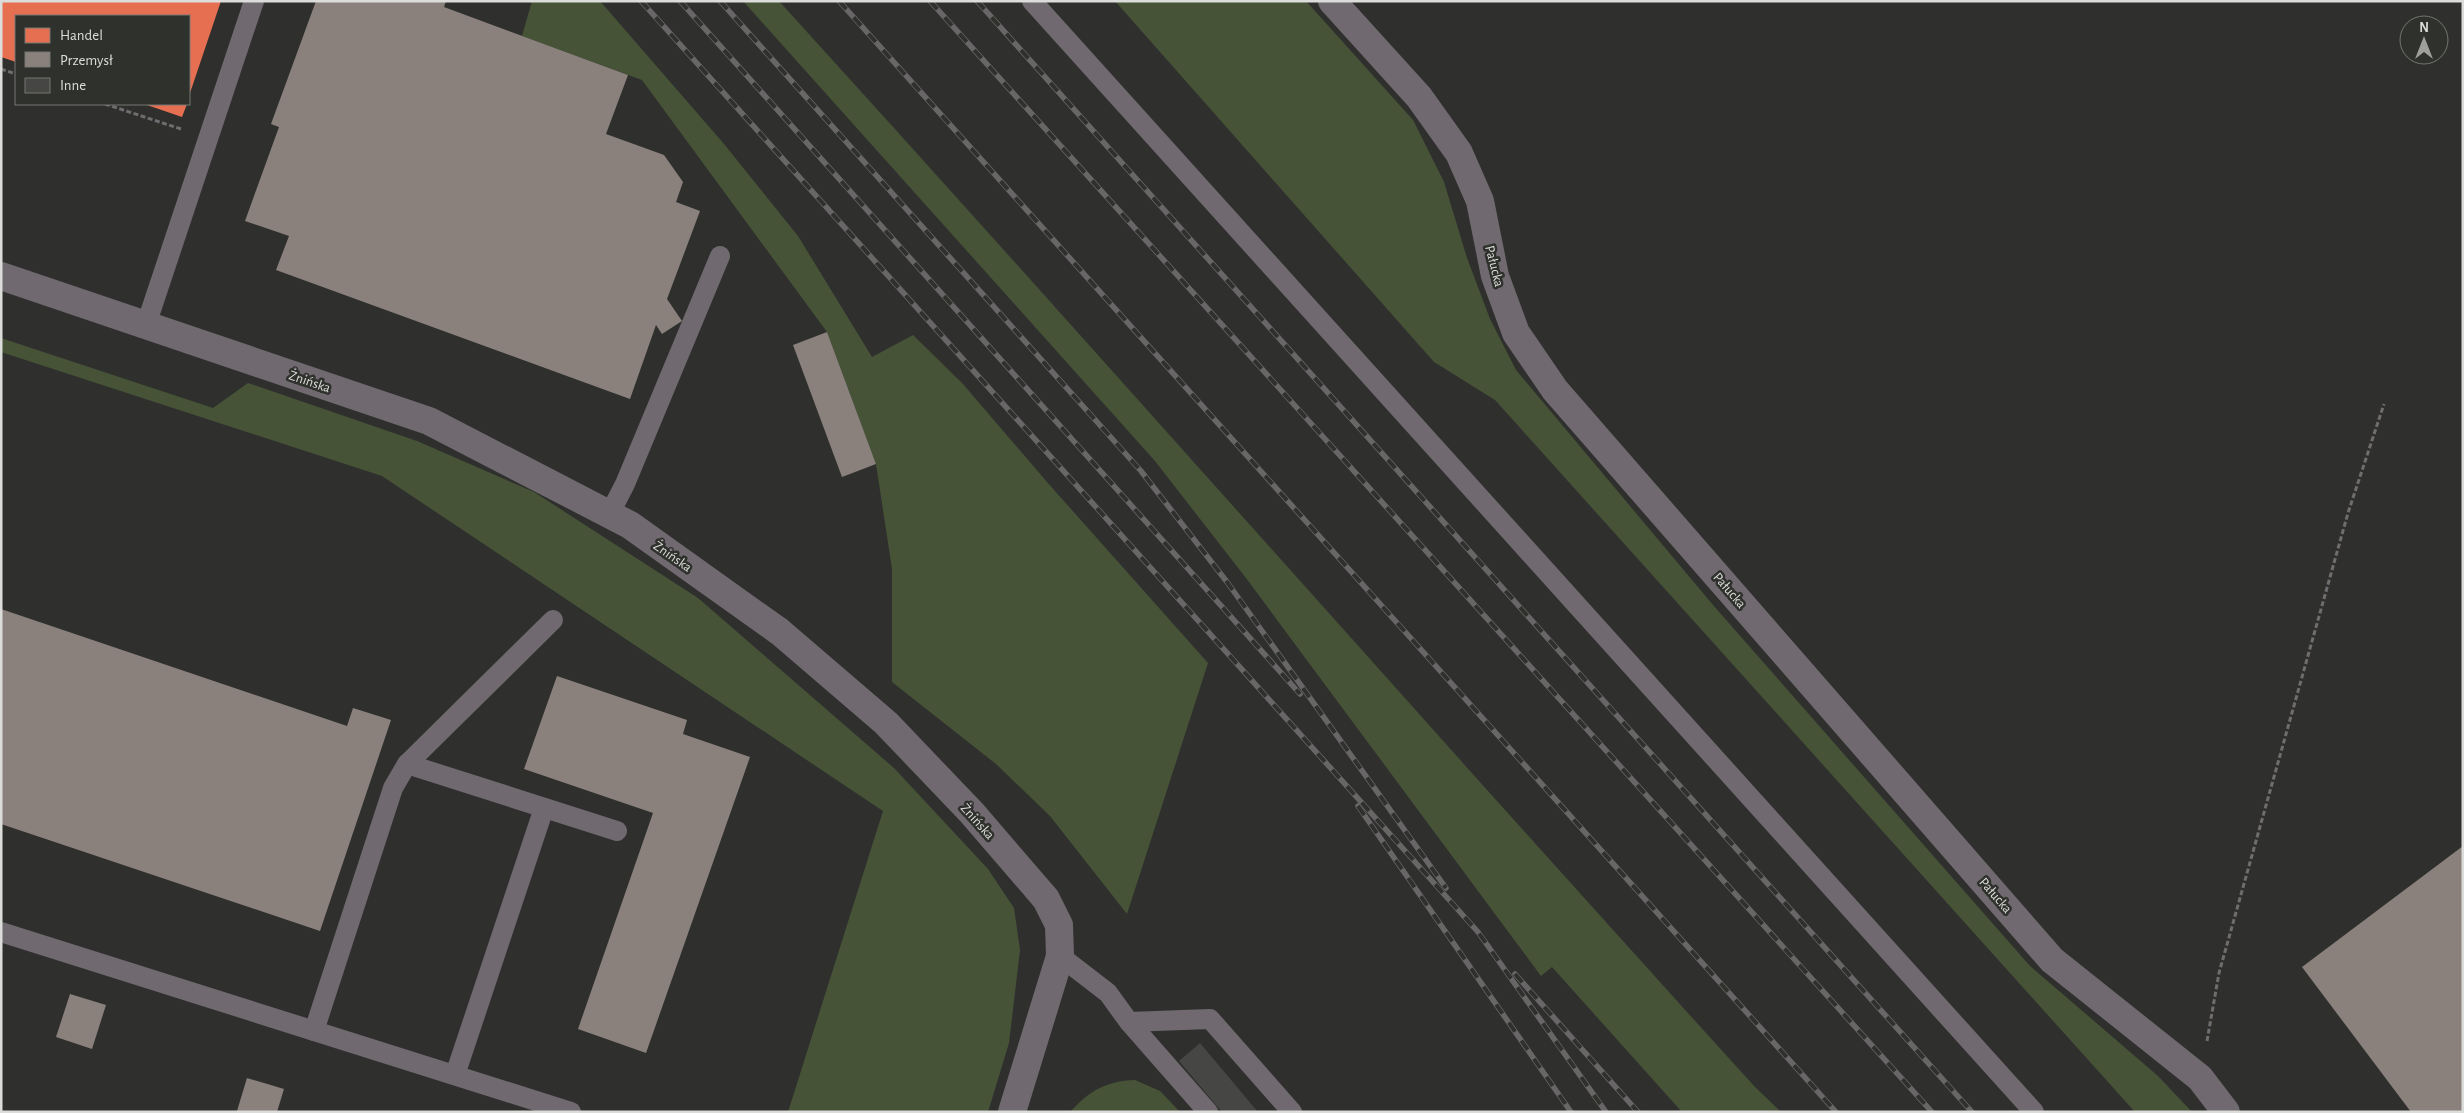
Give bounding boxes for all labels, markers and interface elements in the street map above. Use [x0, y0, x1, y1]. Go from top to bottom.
legend [15, 15, 190, 105]
north arrow [2399, 15, 2449, 65]
text: N [2419, 21, 2429, 35]
text: Handel [60, 28, 103, 43]
text: Przemysł [60, 53, 113, 68]
text: Inne [60, 78, 86, 93]
street label: Pałucka [1482, 244, 1506, 289]
street label: Żnińska [287, 365, 334, 396]
street label: Żnińska [651, 536, 696, 575]
street label: Pałucka [1710, 570, 1749, 612]
street label: Żnińska [958, 799, 999, 843]
street label: Pałucka [1976, 875, 2015, 917]

